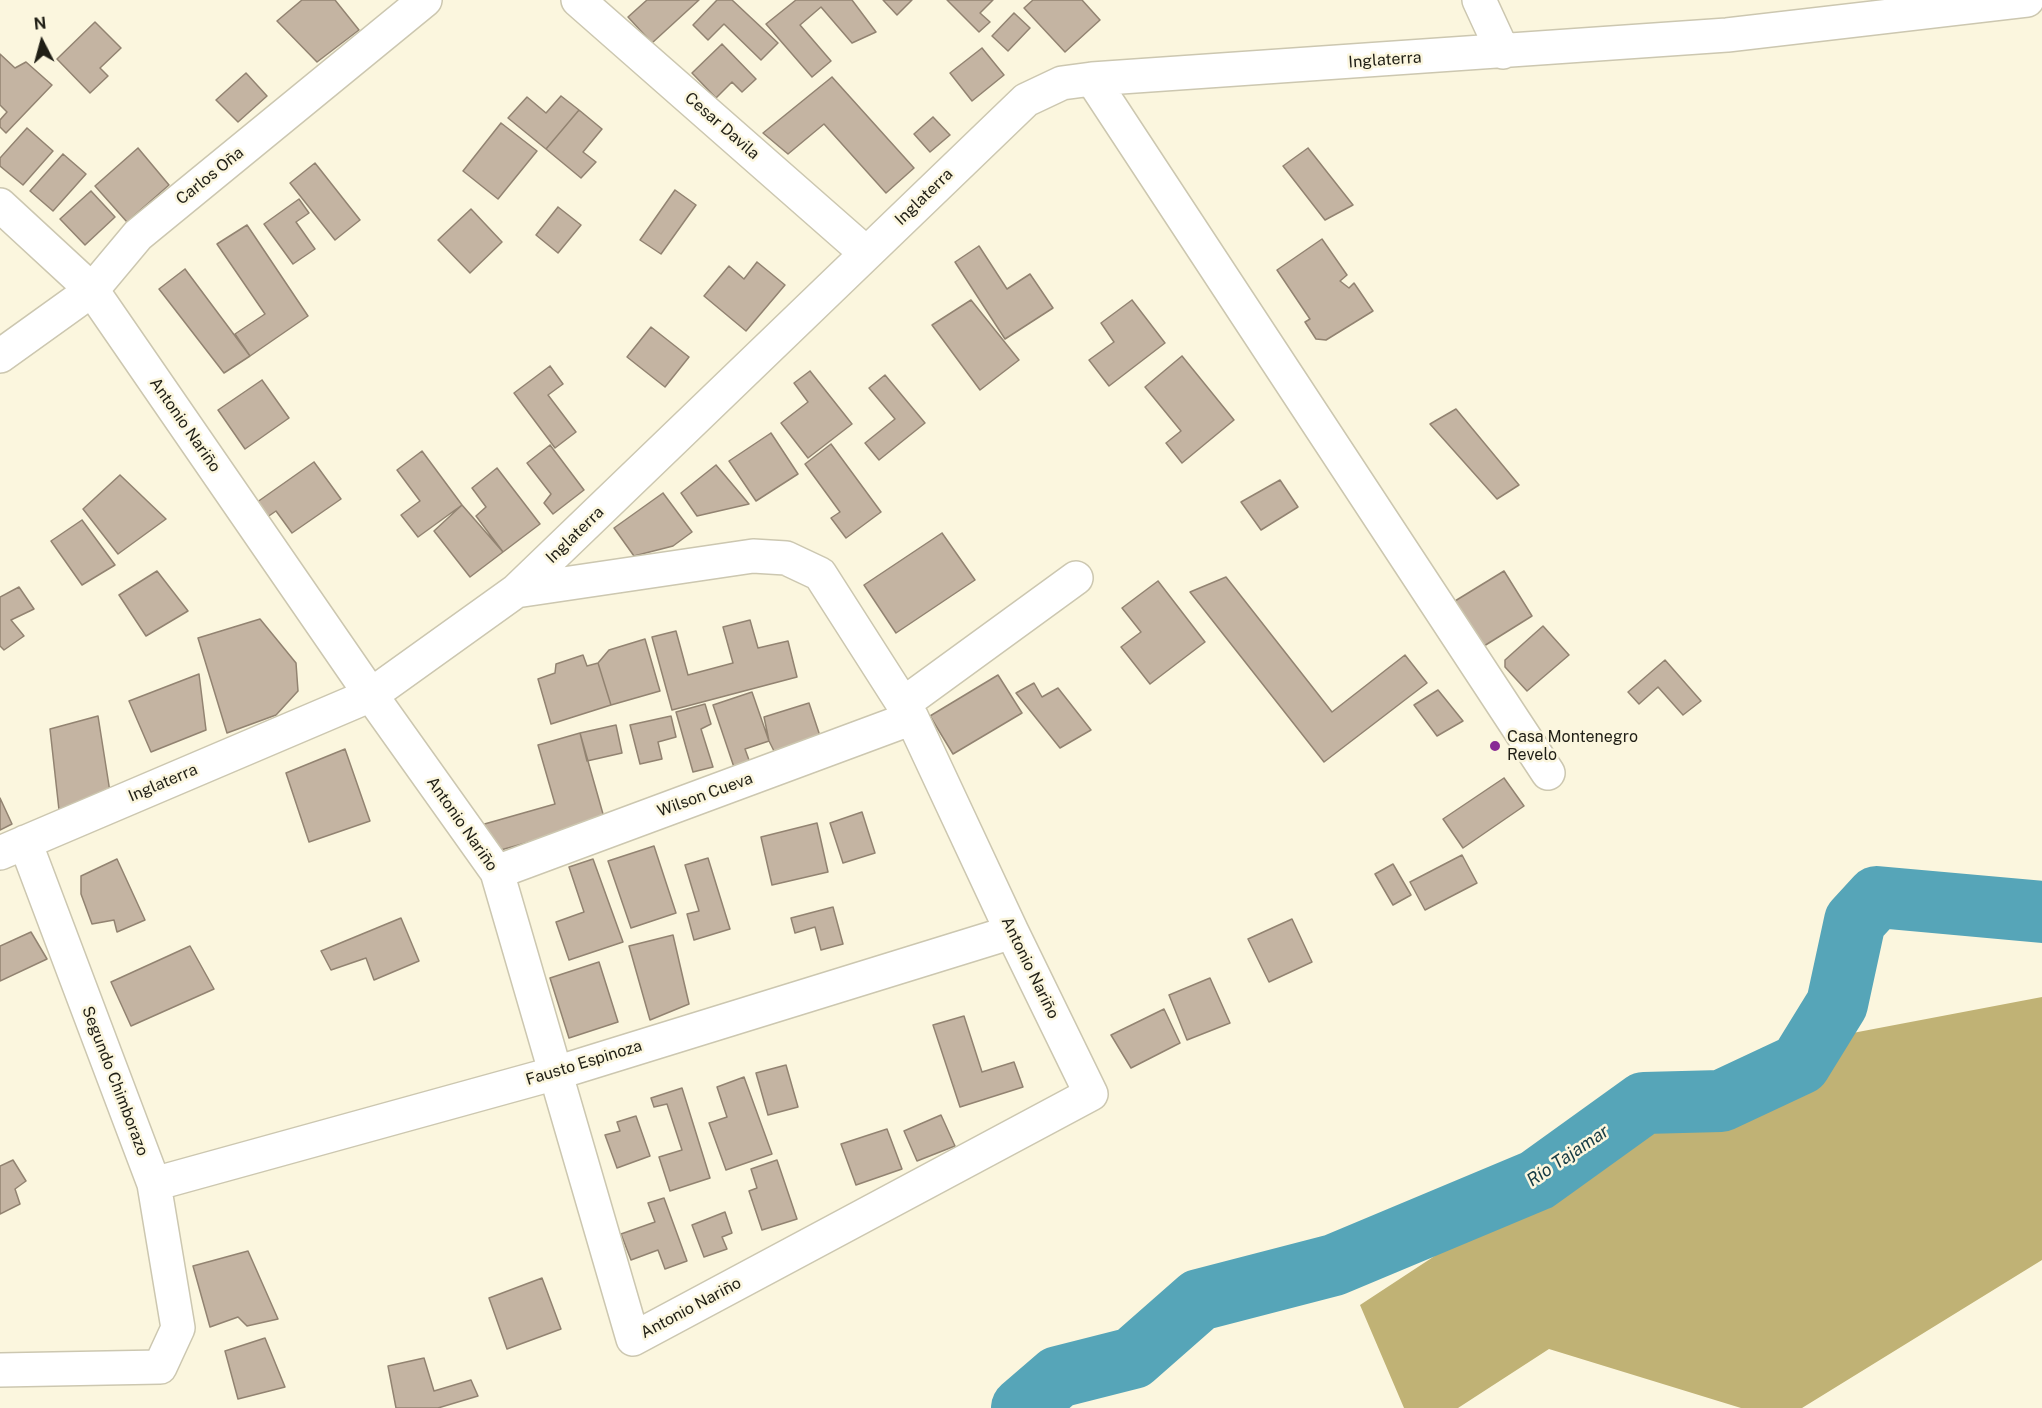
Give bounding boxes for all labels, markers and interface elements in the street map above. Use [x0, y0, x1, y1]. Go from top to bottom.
north arrow [12, 12, 72, 72]
text: N [33, 14, 47, 34]
street label: Inglaterra [1348, 48, 1422, 72]
street label: Cesar Davila [681, 88, 763, 164]
street label: Carlos Oña [172, 143, 248, 209]
street label: Inglaterra [891, 165, 957, 229]
street label: Antonio Nariño [145, 374, 225, 476]
street label: Inglaterra [542, 503, 608, 567]
place label: Casa Montenegro Revelo [1507, 727, 1638, 765]
marker: Casa Montenegro Revelo [1488, 739, 1502, 753]
street label: Inglaterra [126, 760, 200, 806]
street label: Wilson Cueva [655, 769, 755, 821]
street label: Antonio Nariño [422, 773, 502, 875]
street label: Antonio Nariño [997, 914, 1063, 1022]
street label: Segundo Chimborazo [78, 1003, 152, 1159]
street label: Fausto Espinoza [524, 1036, 644, 1090]
water label: Río Tajamar [1523, 1121, 1613, 1191]
street label: Antonio Nariño [638, 1273, 744, 1343]

